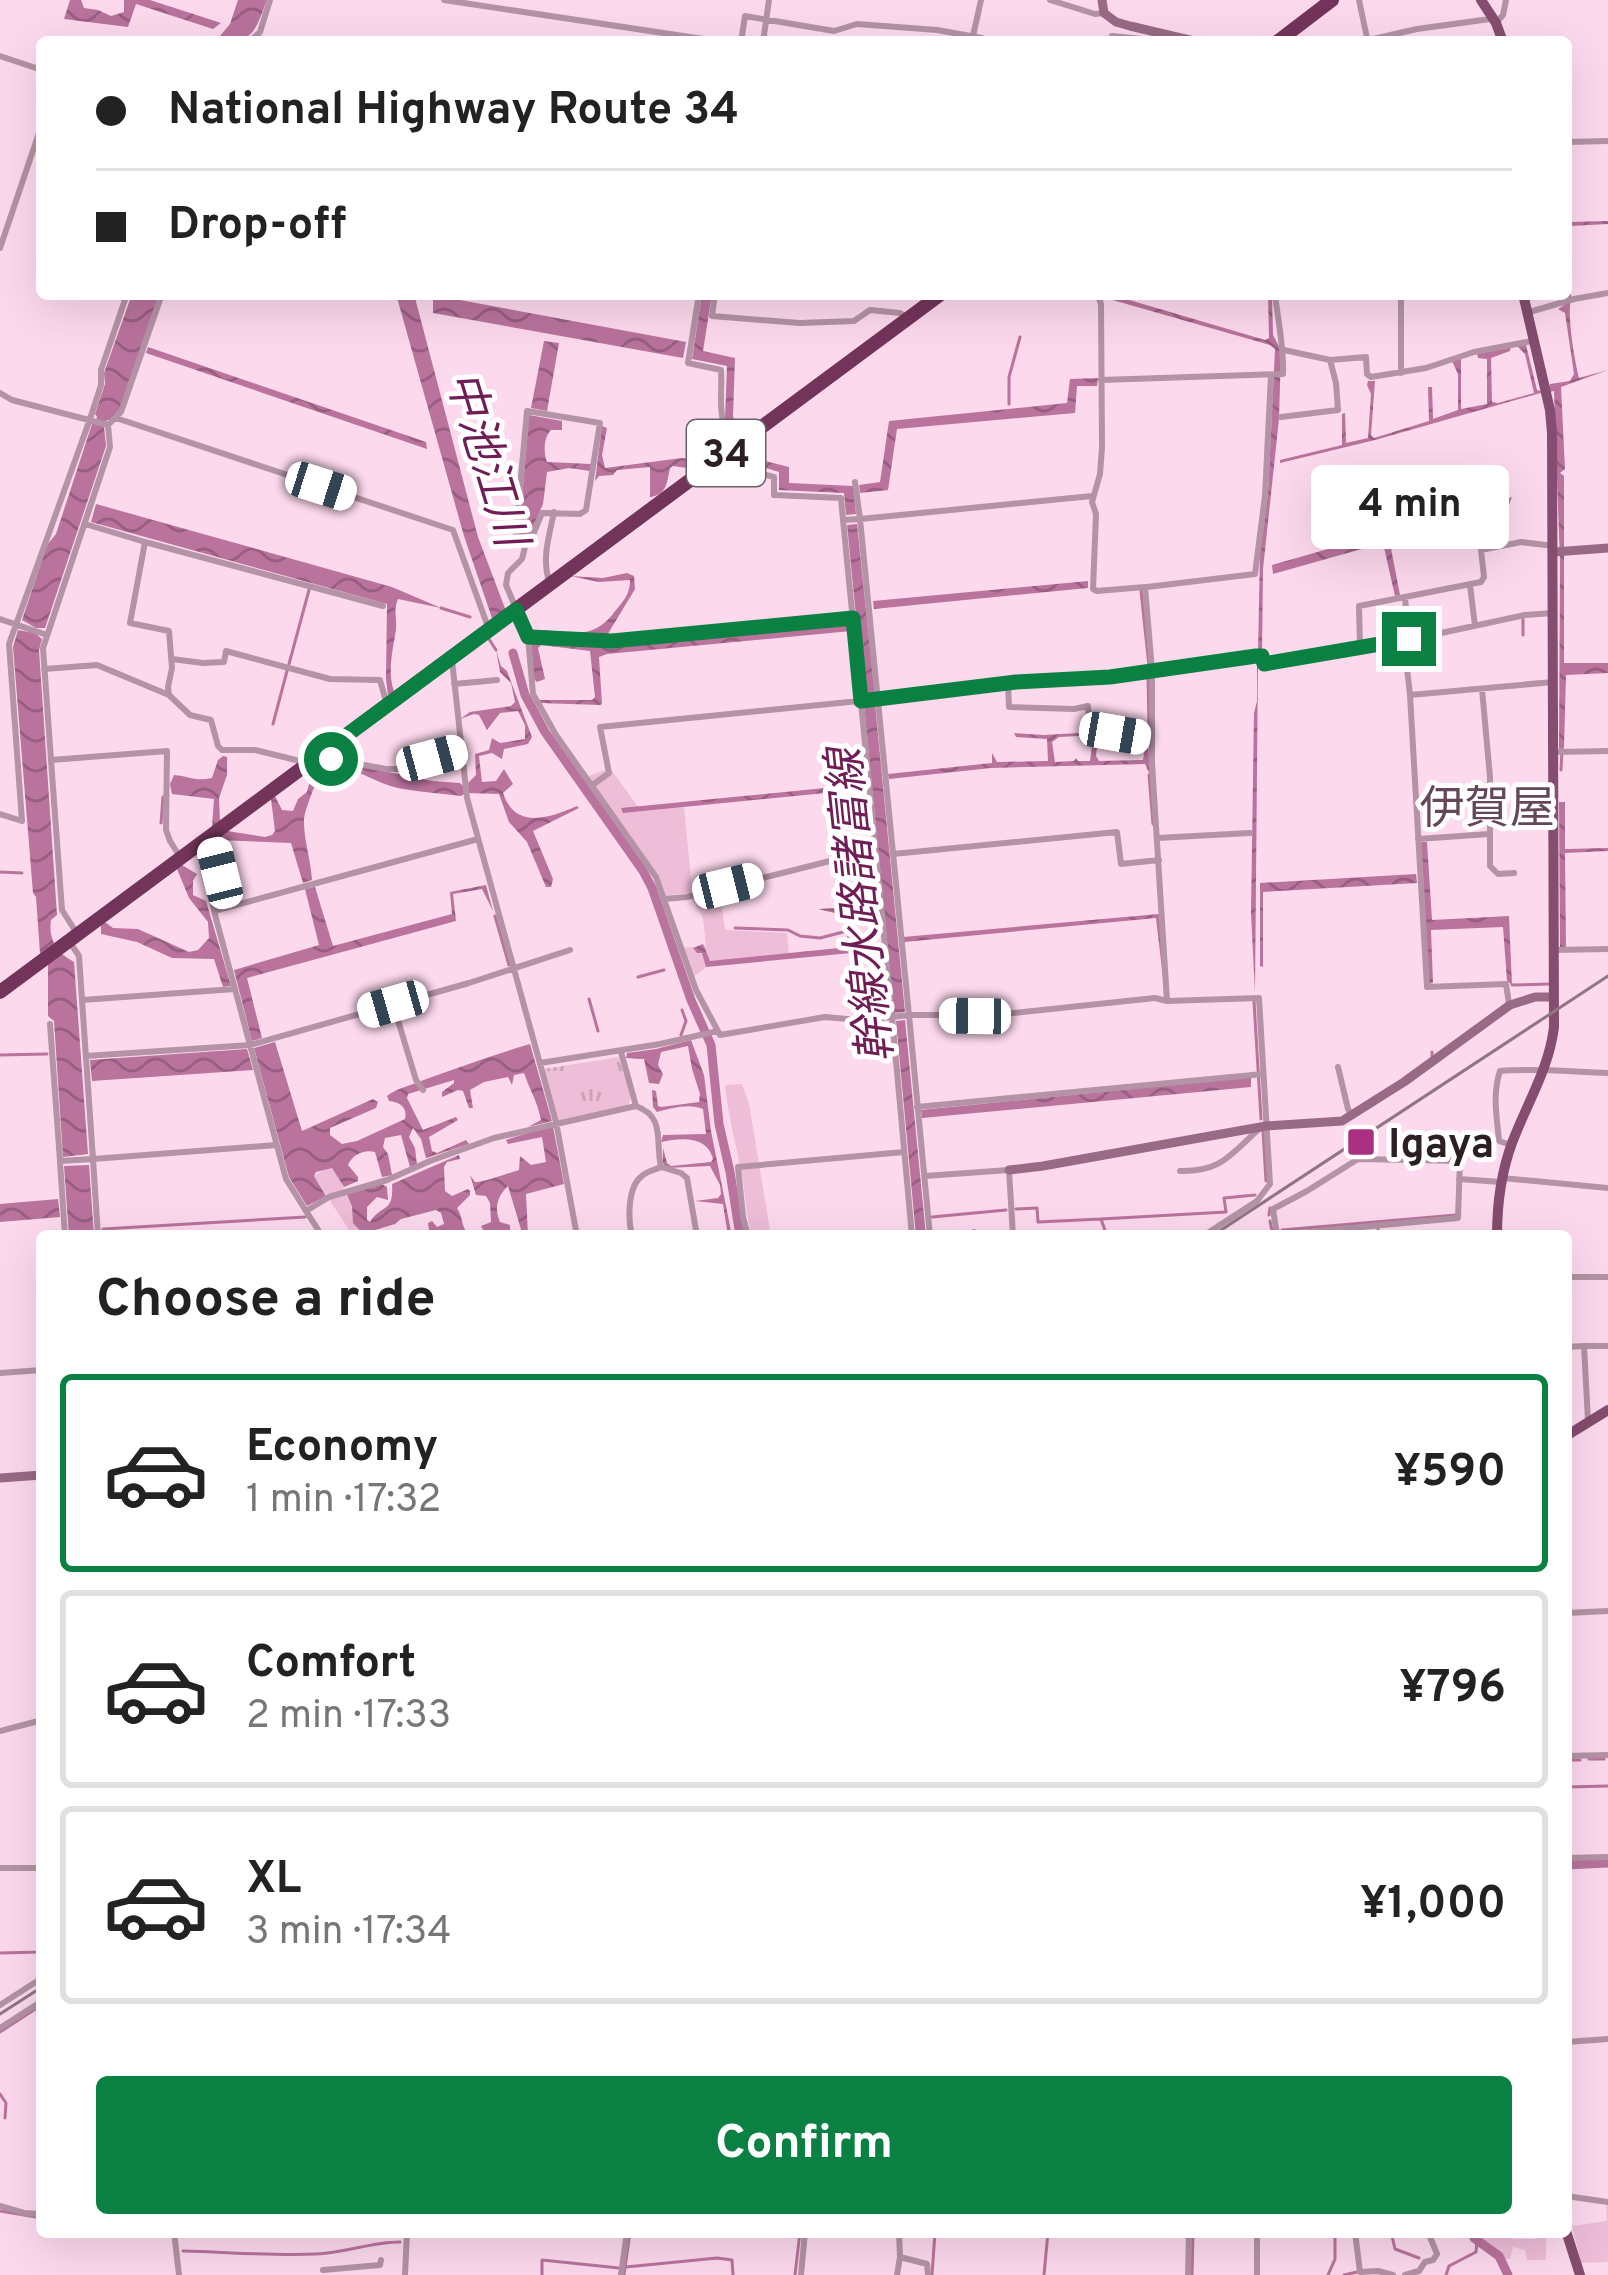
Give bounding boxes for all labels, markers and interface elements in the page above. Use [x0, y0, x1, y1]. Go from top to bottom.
text: National Highway Route 34 [168, 83, 739, 140]
text: Drop-off [168, 198, 347, 255]
water label: 中池江川 [430, 365, 538, 558]
road number: 34 [687, 420, 765, 486]
car [281, 458, 361, 514]
callout: 4 min [1310, 465, 1508, 549]
text: 4 min [1358, 482, 1462, 531]
route end [1382, 612, 1436, 666]
car [1076, 709, 1154, 757]
car [393, 731, 471, 785]
route start [304, 732, 358, 786]
water label: 幹線水路諸富線 [818, 741, 908, 1065]
district label: 伊賀屋 [1419, 783, 1555, 840]
car [194, 834, 246, 912]
car [689, 860, 767, 912]
car [353, 977, 433, 1031]
car [939, 997, 1011, 1035]
place label: Igaya [1388, 1120, 1494, 1173]
marker: Igaya [1345, 1126, 1377, 1158]
text: Choose a ride [96, 1267, 436, 1336]
icon: car [102, 1419, 210, 1527]
text: Economy [246, 1420, 438, 1477]
text: ¥590 [1394, 1445, 1506, 1502]
text: 1 min · 17:32 [246, 1477, 441, 1526]
icon: car [102, 1635, 210, 1743]
text: Comfort [246, 1636, 416, 1693]
text: ¥796 [1399, 1661, 1506, 1718]
text: 2 min · 17:33 [246, 1693, 451, 1742]
icon: car [102, 1851, 210, 1959]
text: XL [246, 1852, 301, 1909]
text: ¥1,000 [1360, 1877, 1506, 1934]
text: 3 min · 17:34 [246, 1909, 452, 1958]
button: Confirm [96, 2076, 1512, 2214]

